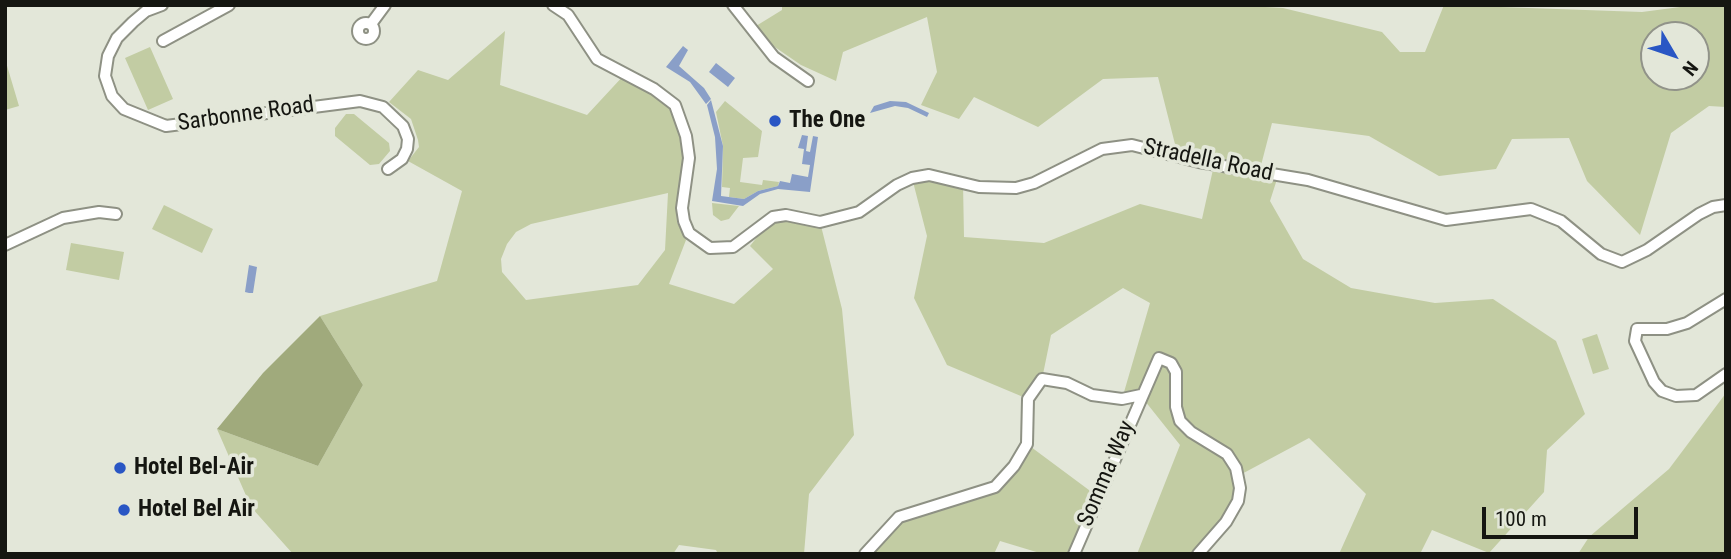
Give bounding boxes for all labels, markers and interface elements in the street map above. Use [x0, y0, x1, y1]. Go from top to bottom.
north arrow [1640, 21, 1710, 91]
text: N [1678, 57, 1703, 80]
street label: Sarbonne Road [176, 92, 316, 138]
place label: The One [789, 107, 865, 135]
marker: The One [767, 113, 783, 129]
street label: Stradella Road [1141, 134, 1275, 188]
street label: Somma Way [1072, 417, 1142, 531]
place label: Hotel Bel-Air [134, 454, 254, 482]
marker: Hotel Bel-Air [112, 460, 128, 476]
scale bar [1486, 492, 1642, 536]
place label: Hotel Bel Air [138, 496, 255, 524]
marker: Hotel Bel Air [116, 502, 132, 518]
text: 100 m [1495, 507, 1547, 531]

